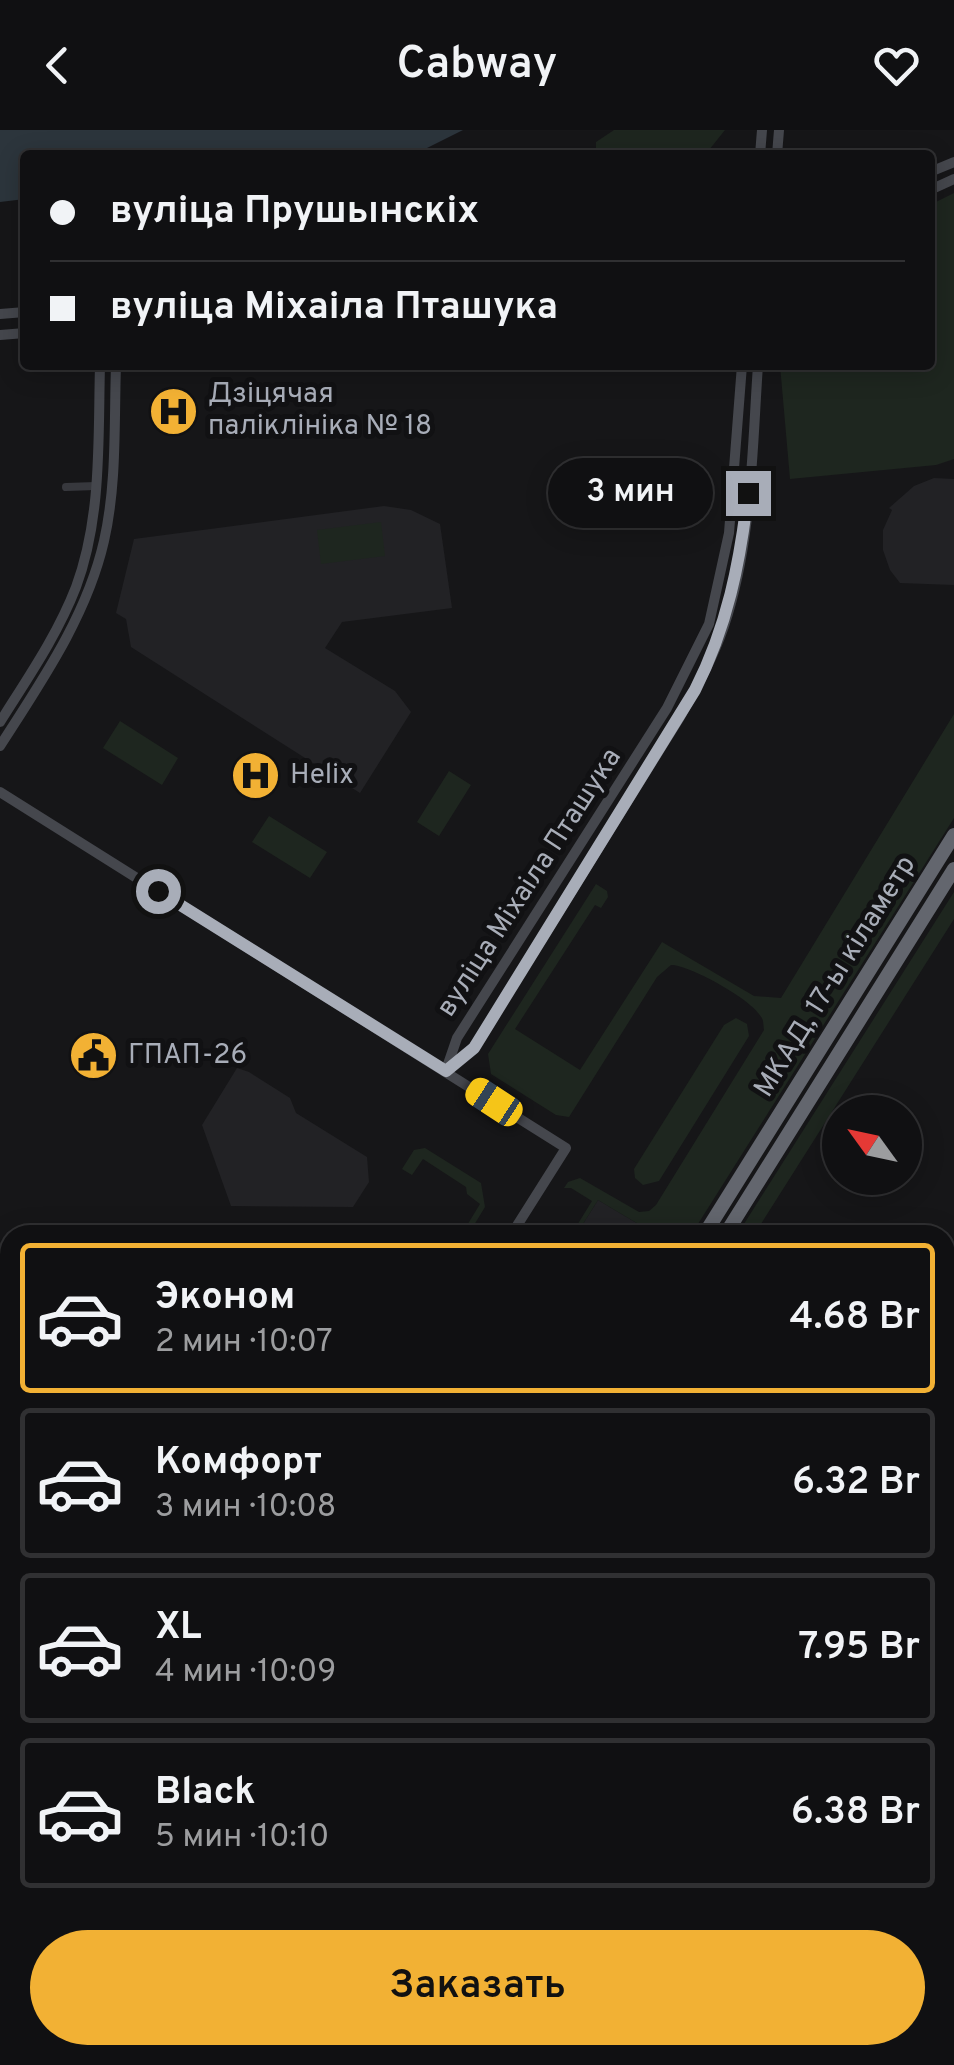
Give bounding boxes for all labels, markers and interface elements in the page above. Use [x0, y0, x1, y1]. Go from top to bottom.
text: Cabway [397, 37, 557, 94]
icon: back [30, 38, 85, 93]
icon: heart [869, 38, 924, 93]
text: вуліца Прушынскіх [110, 188, 479, 237]
text: вуліца Міхаіла Пташука [110, 284, 558, 333]
place label: Дзіцячая паліклініка № 18 [208, 377, 432, 445]
hospital icon: Дзіцячая паліклініка № 18 [147, 385, 199, 437]
callout: 3 мин [548, 458, 713, 528]
route end [726, 471, 771, 516]
text: 3 мин [586, 473, 675, 513]
street label: вуліца Міхаіла Пташука [430, 742, 630, 1024]
hospital icon: Helix [229, 750, 281, 802]
place label: Helix [290, 758, 354, 794]
street label: МКАД, 17-ы кіламетр [747, 849, 925, 1105]
route start [136, 869, 181, 914]
public building icon: ГПАП-26 [67, 1030, 119, 1082]
place label: ГПАП-26 [128, 1038, 247, 1074]
car [461, 1073, 527, 1131]
north arrow [822, 1095, 922, 1195]
map controls [822, 1095, 922, 1195]
icon: car [35, 1273, 125, 1363]
text: Эконом [155, 1274, 295, 1323]
text: 4.68 Br [790, 1294, 920, 1343]
text: 2 мин · 10:07 [155, 1323, 333, 1363]
icon: car [35, 1438, 125, 1528]
text: Комфорт [155, 1439, 322, 1488]
text: 6.32 Br [792, 1459, 920, 1508]
text: 3 мин · 10:08 [155, 1488, 336, 1528]
icon: car [35, 1603, 125, 1693]
text: XL [155, 1604, 202, 1653]
text: 7.95 Br [798, 1624, 920, 1673]
text: 4 мин · 10:09 [155, 1653, 336, 1693]
icon: car [35, 1768, 125, 1858]
text: Black [155, 1769, 255, 1818]
text: 6.38 Br [791, 1789, 920, 1838]
text: 5 мин · 10:10 [155, 1818, 329, 1858]
button: Заказать [30, 1930, 925, 2045]

